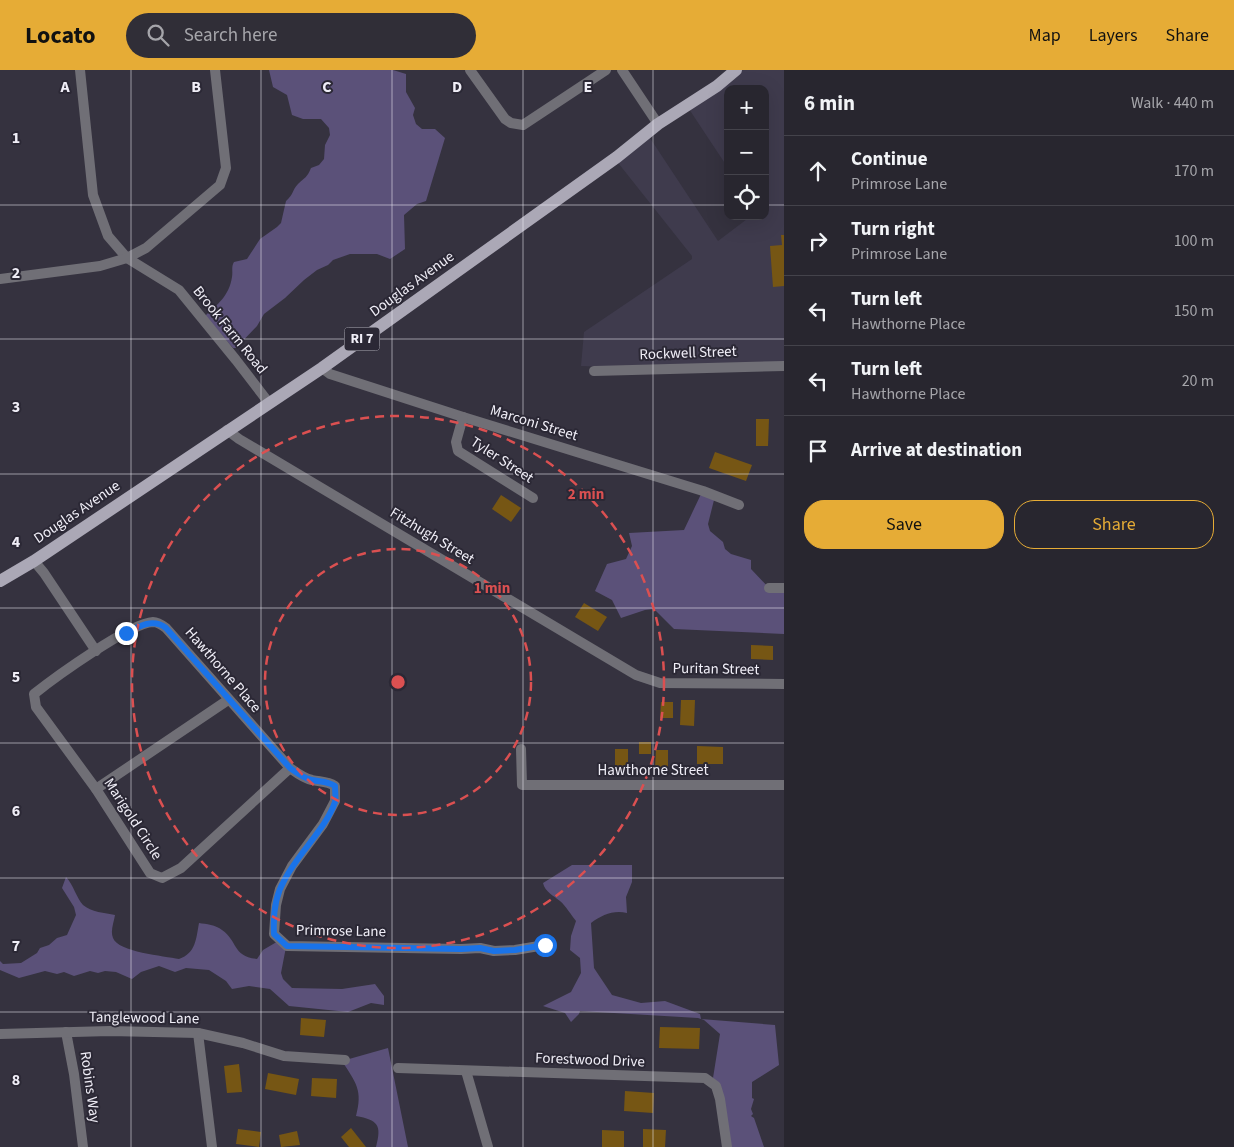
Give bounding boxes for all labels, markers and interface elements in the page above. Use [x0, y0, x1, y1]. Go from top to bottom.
search box [126, 13, 476, 58]
text: Locato [25, 18, 96, 53]
icon: search [144, 21, 172, 49]
text: Search here [184, 22, 277, 49]
text: Map [1029, 23, 1061, 48]
text: Layers [1089, 23, 1138, 48]
text: Share [1166, 23, 1209, 48]
text: A [59, 76, 70, 98]
text: B [191, 76, 201, 98]
text: C [322, 76, 332, 98]
text: D [452, 76, 462, 98]
text: E [584, 76, 592, 98]
map controls [724, 85, 769, 220]
button: + [724, 85, 769, 130]
text: 6 min [804, 88, 855, 118]
text: Walk · 440 m [1131, 92, 1214, 114]
text: 1 [12, 127, 20, 149]
button: − [724, 130, 769, 175]
text: Continue [851, 146, 928, 173]
icon: ahead [804, 157, 832, 185]
text: 170 m [1174, 160, 1214, 182]
text: Primrose Lane [851, 173, 947, 195]
button: locate [724, 175, 769, 220]
text: Turn right [851, 216, 935, 243]
icon: right [804, 227, 832, 255]
text: 100 m [1174, 230, 1214, 252]
text: Primrose Lane [851, 243, 947, 265]
street label: Douglas Avenue [365, 246, 459, 322]
text: 2 [12, 262, 20, 284]
street label: Brook Farm Road [188, 281, 272, 379]
text: Turn left [851, 286, 922, 313]
icon: left [804, 297, 832, 325]
text: 150 m [1174, 300, 1214, 322]
text: Hawthorne Place [851, 313, 965, 335]
road number: RI 7 [344, 328, 380, 350]
street label: Rockwell Street [639, 341, 737, 365]
text: Turn left [851, 356, 922, 383]
icon: left [804, 367, 832, 395]
text: 20 m [1182, 370, 1214, 392]
text: Hawthorne Place [851, 383, 965, 405]
text: 3 [12, 396, 20, 418]
street label: Marconi Street [488, 400, 580, 446]
street label: Tyler Street [466, 432, 538, 488]
icon: arrive [804, 437, 832, 465]
text: Arrive at destination [851, 437, 1022, 464]
street label: Douglas Avenue [30, 475, 124, 549]
text: 2 min [568, 484, 604, 505]
button: Save [804, 500, 1004, 549]
button: Share [1014, 500, 1214, 549]
street label: Fitzhugh Street [386, 502, 478, 570]
text: 4 [12, 531, 21, 553]
text: 1 min [474, 578, 510, 599]
route end [115, 622, 138, 645]
street label: Hawthorne Place [180, 623, 266, 717]
street label: Puritan Street [672, 658, 760, 680]
text: 5 [12, 666, 20, 688]
centre of rings [389, 673, 407, 691]
street label: Hawthorne Street [598, 760, 708, 781]
street label: Marigold Circle [99, 774, 167, 864]
text: 6 [12, 800, 20, 822]
street label: Primrose Lane [296, 920, 386, 942]
route start [534, 934, 557, 957]
text: 7 [12, 935, 20, 957]
street label: Tanglewood Lane [89, 1007, 199, 1029]
street label: Forestwood Drive [535, 1048, 645, 1072]
street label: Robins Way [75, 1050, 105, 1124]
text: 8 [12, 1069, 20, 1091]

